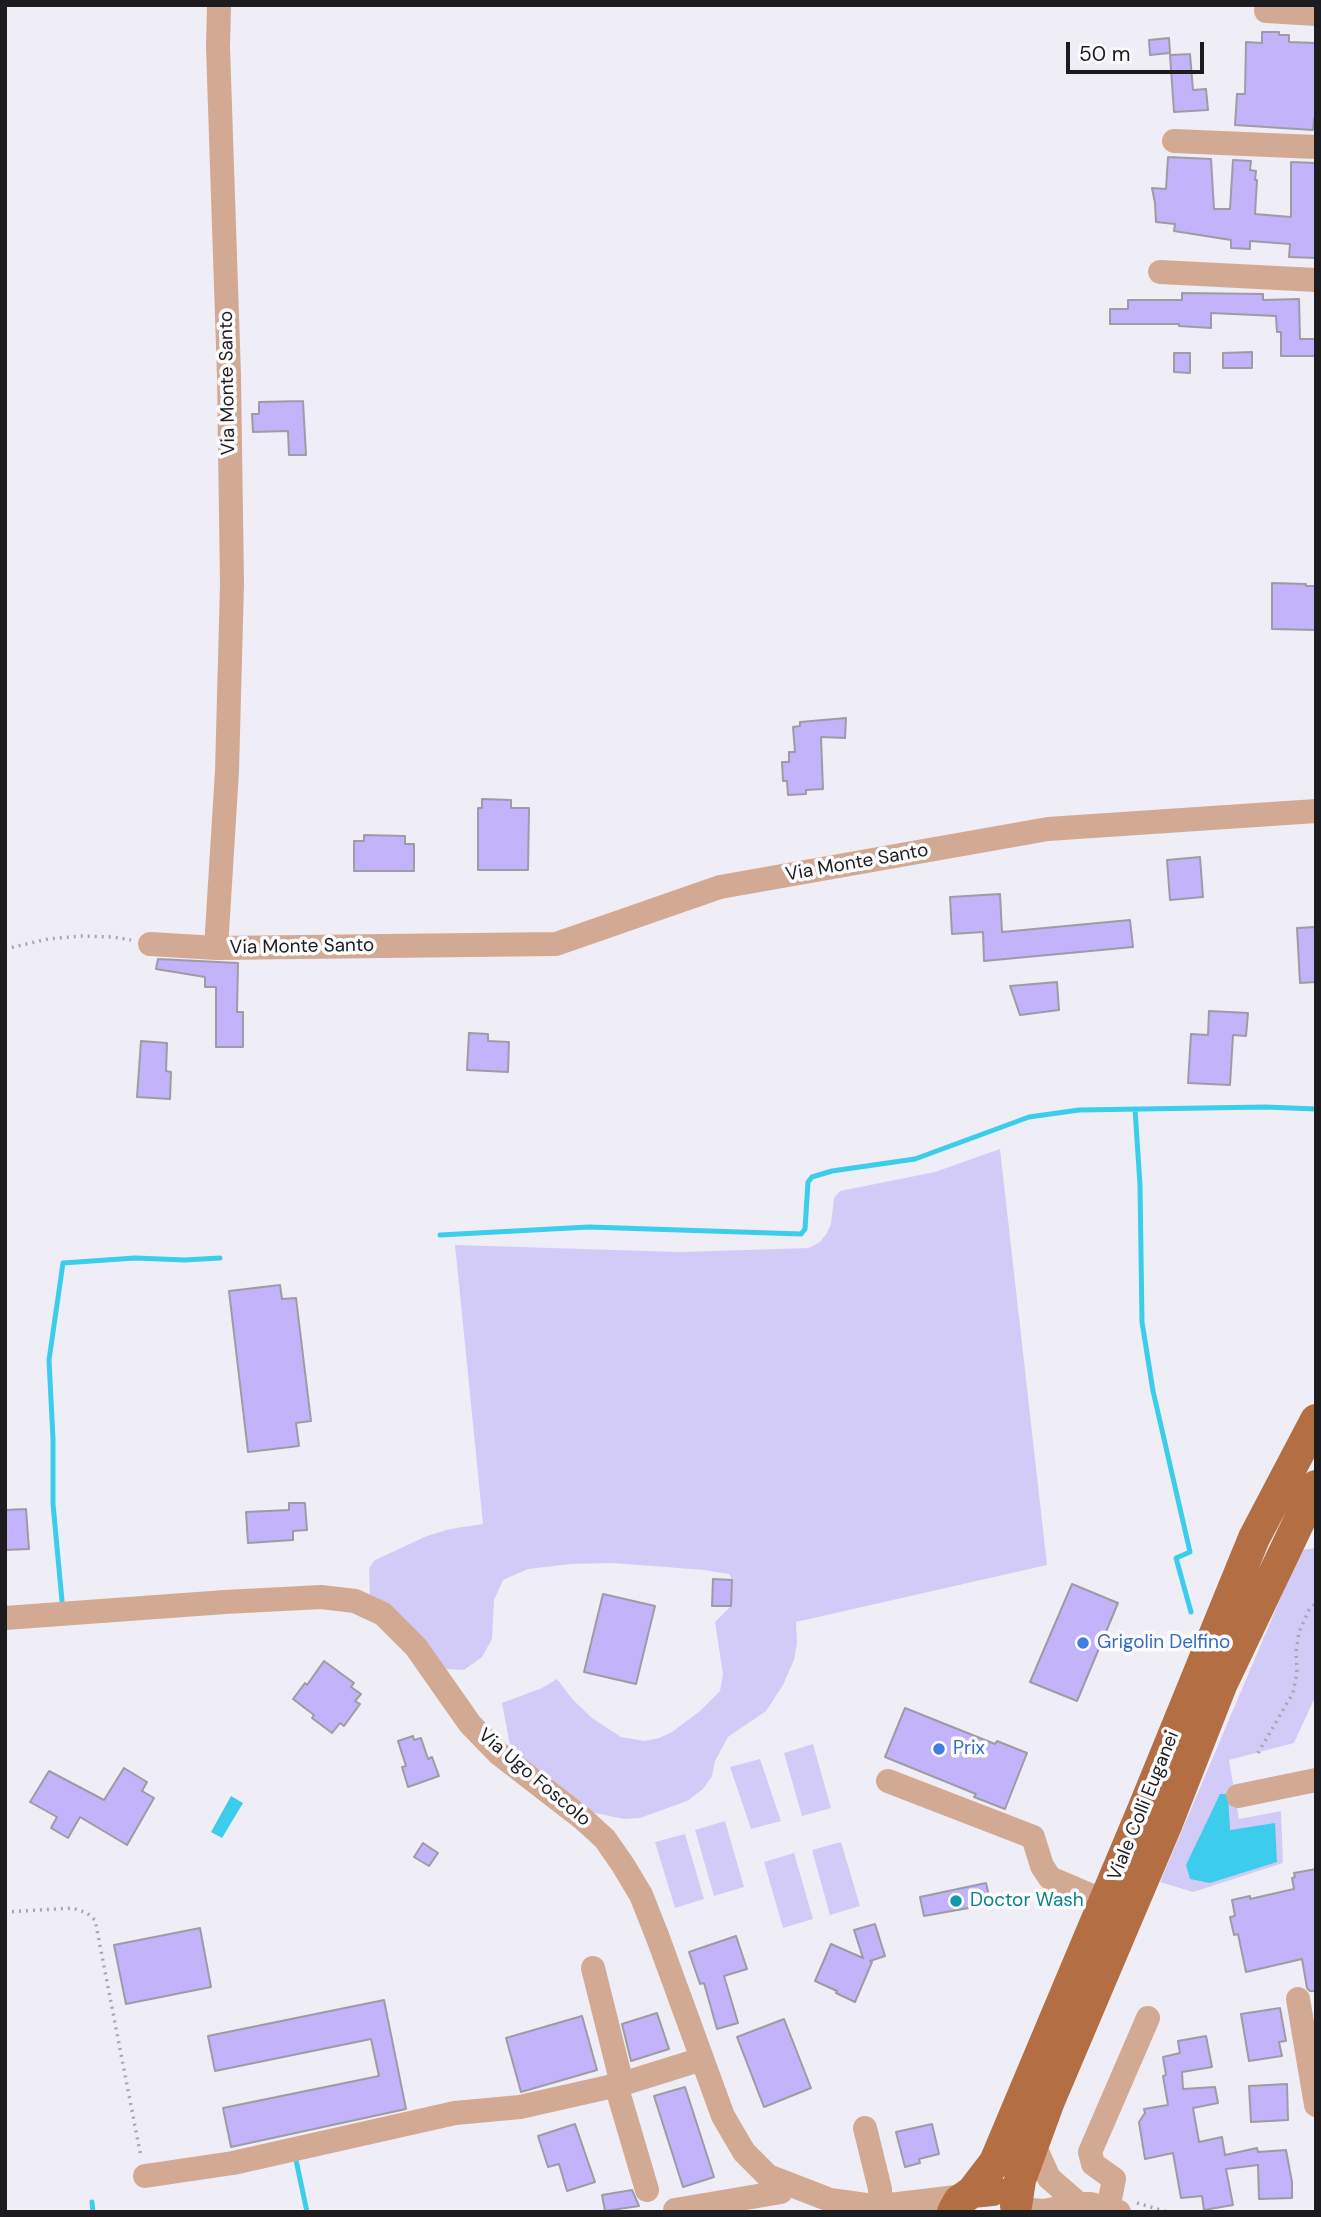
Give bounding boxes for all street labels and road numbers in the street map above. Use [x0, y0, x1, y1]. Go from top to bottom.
street label: Via Monte Santo [215, 311, 241, 455]
street label: Via Monte Santo [784, 839, 930, 887]
street label: Via Monte Santo [230, 934, 374, 960]
street label: Via Ugo Foscolo [473, 1724, 595, 1832]
street label: Viale Colli Euganei [1104, 1728, 1184, 1884]

